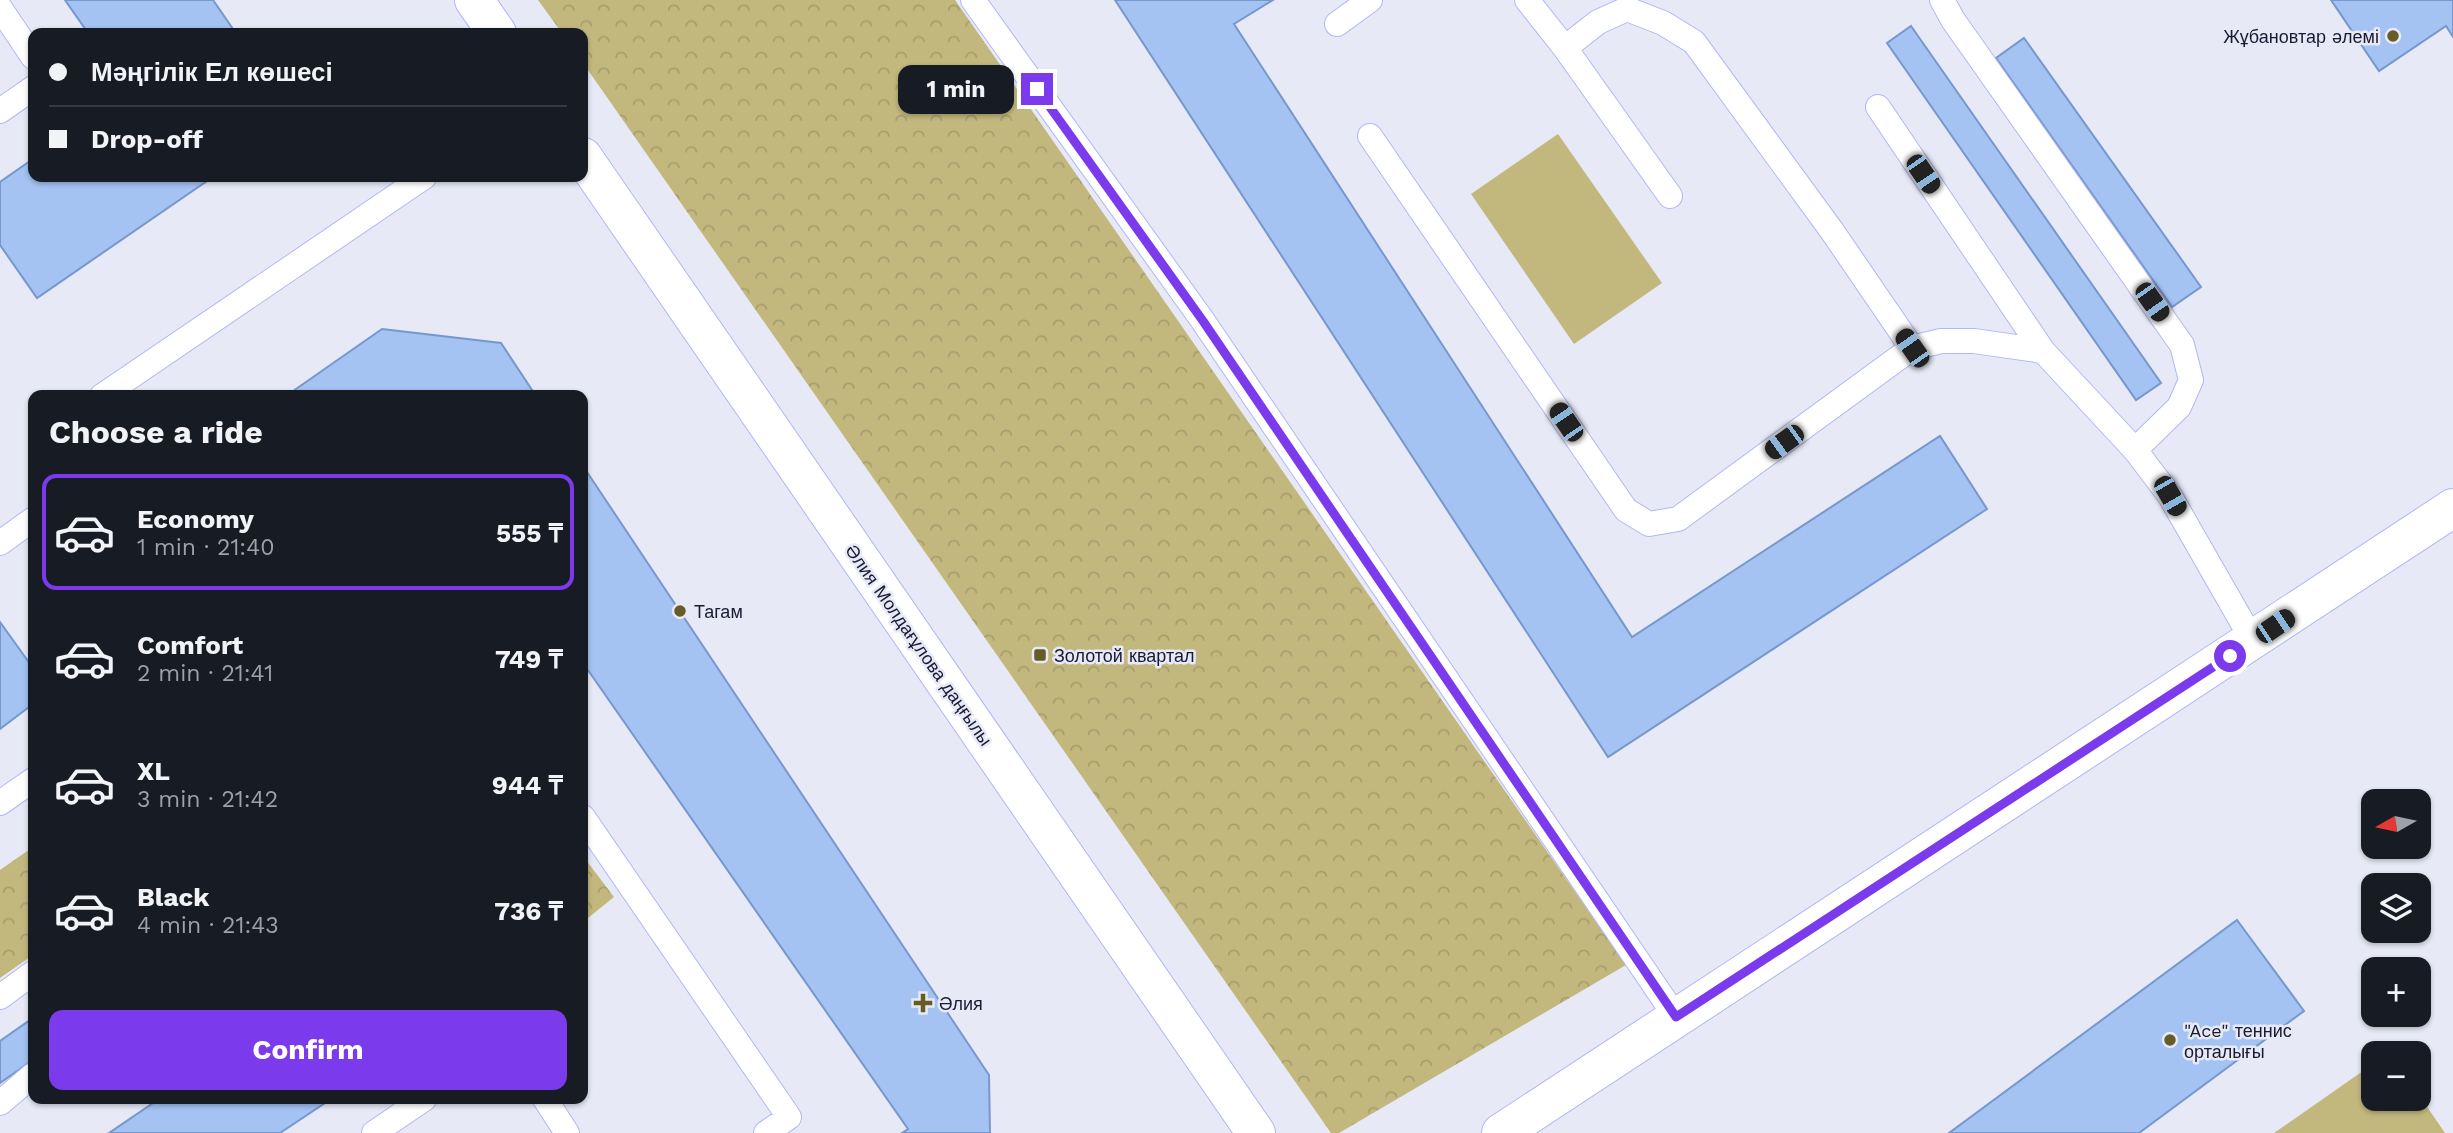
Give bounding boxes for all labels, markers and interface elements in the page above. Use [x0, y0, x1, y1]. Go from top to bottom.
place label: Жұбановтар әлемі [2223, 26, 2379, 47]
marker: Жұбановтар әлемі [2385, 28, 2401, 44]
text: Мәңгілік Ел көшесі [91, 57, 333, 87]
callout: 1 min [897, 64, 1012, 114]
route end [1021, 73, 1053, 105]
text: 1 min [926, 76, 986, 103]
text: Drop-off [91, 124, 203, 154]
car [1903, 151, 1944, 197]
car [2132, 279, 2173, 325]
car [1892, 325, 1933, 371]
car [1546, 399, 1587, 445]
text: Choose a ride [49, 413, 263, 451]
car [1761, 421, 1808, 463]
car [2151, 473, 2190, 519]
icon: car [53, 501, 116, 564]
text: Economy [137, 504, 254, 534]
text: 555 ₸ [496, 518, 563, 548]
text: 1 min · 21:40 [137, 534, 275, 561]
street label: Әлия Молдағұлова даңғылы [841, 540, 997, 750]
place label: Тагам [694, 601, 743, 622]
marker: Тагам [672, 603, 688, 619]
car [2252, 606, 2299, 646]
icon: car [53, 627, 116, 690]
text: Comfort [137, 630, 243, 660]
route start [2214, 640, 2246, 672]
text: 749 ₸ [495, 644, 563, 674]
place label: Золотой квартал [1054, 645, 1194, 666]
marker: Золотой квартал [1032, 647, 1048, 663]
text: 2 min · 21:41 [137, 660, 273, 687]
icon: car [53, 753, 116, 816]
text: XL [137, 756, 170, 786]
text: 944 ₸ [492, 770, 563, 800]
text: 3 min · 21:42 [137, 786, 278, 813]
north arrow [2361, 789, 2431, 859]
map controls [2361, 789, 2431, 1111]
button: layers [2361, 873, 2431, 943]
icon: car [53, 879, 116, 942]
text: Black [137, 882, 209, 912]
text: 736 ₸ [494, 896, 563, 926]
text: 4 min · 21:43 [137, 912, 279, 939]
button: + [2361, 957, 2431, 1027]
marker: Әлия [913, 993, 933, 1013]
place label: Әлия [939, 993, 983, 1014]
button: Confirm [49, 1010, 567, 1090]
place label: "Ace" теннис орталығы [2184, 1020, 2292, 1062]
marker: "Ace" теннис орталығы [2162, 1032, 2178, 1048]
button: − [2361, 1041, 2431, 1111]

